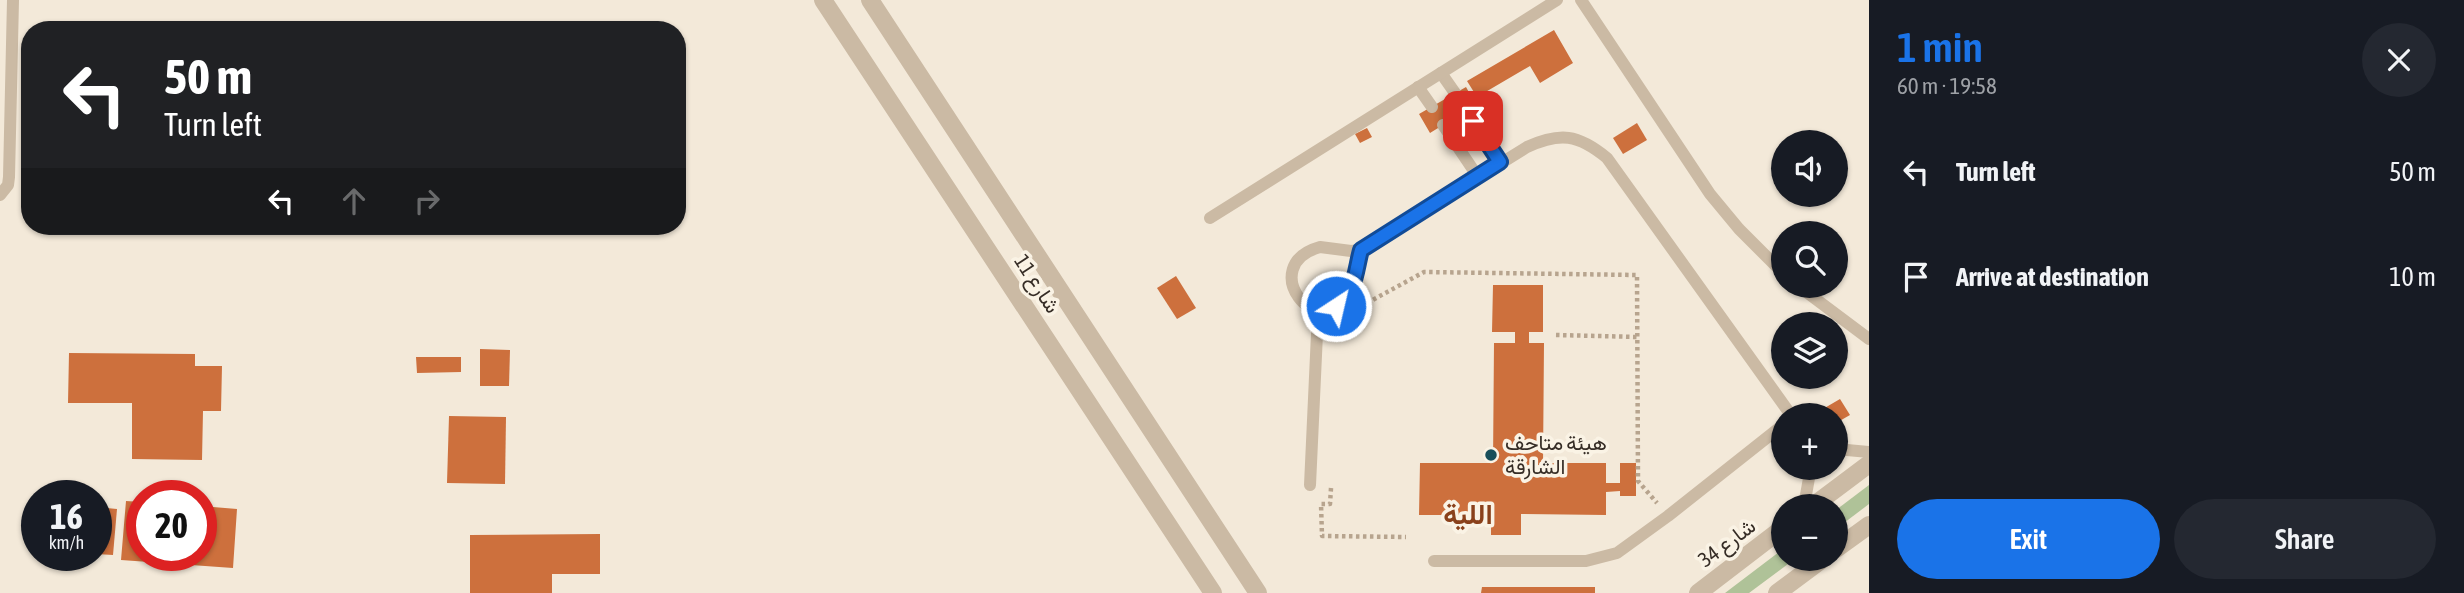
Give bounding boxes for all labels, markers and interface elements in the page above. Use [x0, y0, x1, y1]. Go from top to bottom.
text: 1 min [1897, 23, 1983, 71]
button: close [2362, 23, 2436, 97]
text: 50 m [164, 48, 252, 104]
icon: left [49, 49, 140, 140]
text: 60 m · 19:58 [1897, 73, 1997, 99]
pin [1443, 91, 1503, 151]
icon: arrive [1454, 102, 1492, 140]
text: Turn left [164, 106, 262, 143]
map controls [1771, 130, 1848, 571]
button: sound [1771, 130, 1848, 207]
icon: left [1897, 153, 1935, 191]
text: Turn left [1956, 157, 2036, 187]
text: 50 m [2389, 157, 2436, 187]
icon: left [262, 182, 300, 220]
icon: ahead [335, 182, 373, 220]
icon: right [408, 182, 446, 220]
button: search [1771, 221, 1848, 298]
street label: شارع 11 [1008, 250, 1066, 319]
icon: arrive [1897, 258, 1935, 296]
text: Arrive at destination [1956, 262, 2149, 292]
text: 10 m [2389, 262, 2436, 292]
position arrow [1299, 269, 1373, 343]
button: layers [1771, 312, 1848, 389]
button: + [1771, 403, 1848, 480]
place label: هيئة متاحف الشارقة [1505, 430, 1607, 480]
marker: هيئة متاحف الشارقة [1483, 447, 1499, 463]
speed limit sign: 20 [126, 480, 217, 571]
button: − [1771, 494, 1848, 571]
text: 16 [50, 496, 83, 536]
district label: اللية [1443, 498, 1493, 531]
button: Exit [1897, 499, 2160, 579]
button: Share [2174, 499, 2436, 579]
street label: شارع 34 [1693, 513, 1761, 574]
text: km/h [49, 532, 84, 553]

